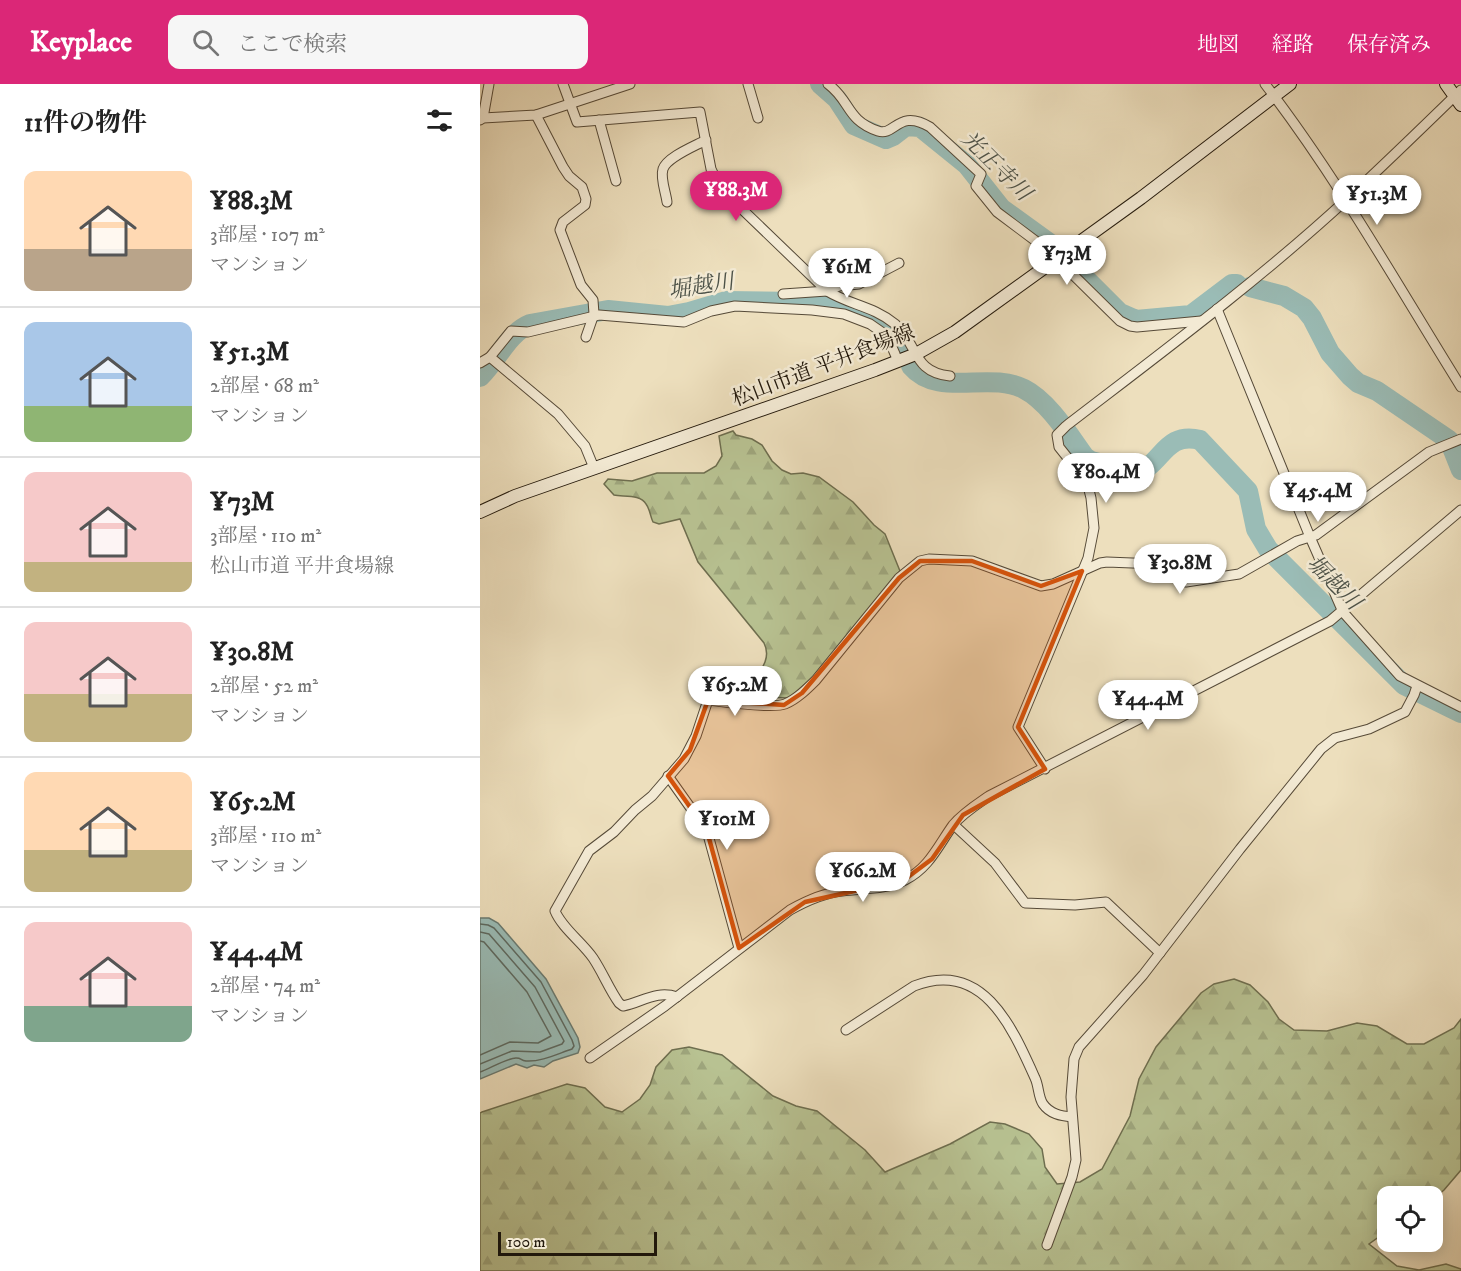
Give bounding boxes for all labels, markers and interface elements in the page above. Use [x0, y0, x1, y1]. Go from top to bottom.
search box [168, 15, 588, 69]
text: Keyplace [30, 25, 132, 60]
icon: search [189, 26, 222, 59]
text: ここで検索 [237, 31, 347, 58]
text: 地図 [1197, 32, 1239, 58]
text: 経路 [1272, 32, 1314, 58]
text: 保存済み [1347, 32, 1431, 58]
icon: filters [423, 104, 456, 137]
text: 11件の物件 [24, 107, 147, 140]
water label: 光正寺川 [955, 125, 1038, 208]
pin: ¥88.3M [687, 171, 785, 222]
pin: ¥51.3M [1328, 175, 1426, 226]
text: ¥88.3M [704, 178, 768, 203]
text: ¥51.3M [1346, 182, 1408, 207]
text: ¥88.3M [210, 185, 293, 218]
icon: home [72, 195, 144, 267]
text: 3部屋 · 107 m² [210, 223, 325, 248]
pin: ¥73M [1031, 235, 1103, 286]
text: ¥73M [1042, 242, 1092, 267]
pin: ¥61M [811, 248, 883, 299]
text: マンション [210, 253, 309, 278]
text: ¥61M [822, 255, 872, 280]
water label: 堀越川 [667, 268, 738, 305]
street label: 松山市道 平井食場線 [728, 319, 918, 413]
text: ¥51.3M [210, 336, 290, 369]
icon: home [72, 346, 144, 418]
text: 2部屋 · 68 m² [210, 374, 319, 399]
text: マンション [210, 404, 309, 429]
pin: ¥80.4M [1057, 453, 1155, 504]
text: ¥80.4M [1072, 460, 1140, 485]
pin: ¥45.4M [1269, 472, 1367, 523]
text: ¥45.4M [1284, 479, 1352, 504]
text: ¥73M [210, 486, 275, 519]
icon: home [72, 496, 144, 568]
text: 3部屋 · 110 m² [210, 524, 321, 549]
pin: ¥30.8M [1131, 544, 1229, 595]
water label: 堀越川 [1301, 550, 1368, 617]
text: ¥30.8M [1148, 551, 1212, 576]
text: 松山市道 平井食場線 [210, 554, 394, 579]
text: ¥30.8M [210, 636, 294, 669]
icon: home [72, 646, 144, 718]
pin: ¥65.2M [686, 666, 784, 717]
text: ¥65.2M [702, 673, 768, 698]
text: 2部屋 · 52 m² [210, 674, 318, 699]
pin: ¥44.4M [1099, 680, 1197, 731]
text: ¥44.4M [1112, 687, 1184, 712]
text: マンション [210, 704, 309, 729]
text: ¥65.2M [210, 786, 296, 819]
icon: home [72, 796, 144, 868]
pin: ¥101M [685, 800, 769, 851]
text: ¥101M [699, 807, 756, 832]
text: 3部屋 · 110 m² [210, 824, 321, 849]
pin: ¥66.2M [814, 852, 912, 903]
text: マンション [210, 854, 309, 879]
text: ¥66.2M [829, 859, 897, 884]
text: ¥44.4M [210, 936, 303, 969]
icon: home [72, 946, 144, 1018]
text: 2部屋 · 74 m² [210, 974, 320, 999]
text: マンション [210, 1004, 309, 1029]
map controls [1377, 1186, 1443, 1252]
button: locate [1377, 1186, 1443, 1252]
scale bar [498, 1229, 657, 1256]
text: 100 m [507, 1232, 546, 1252]

